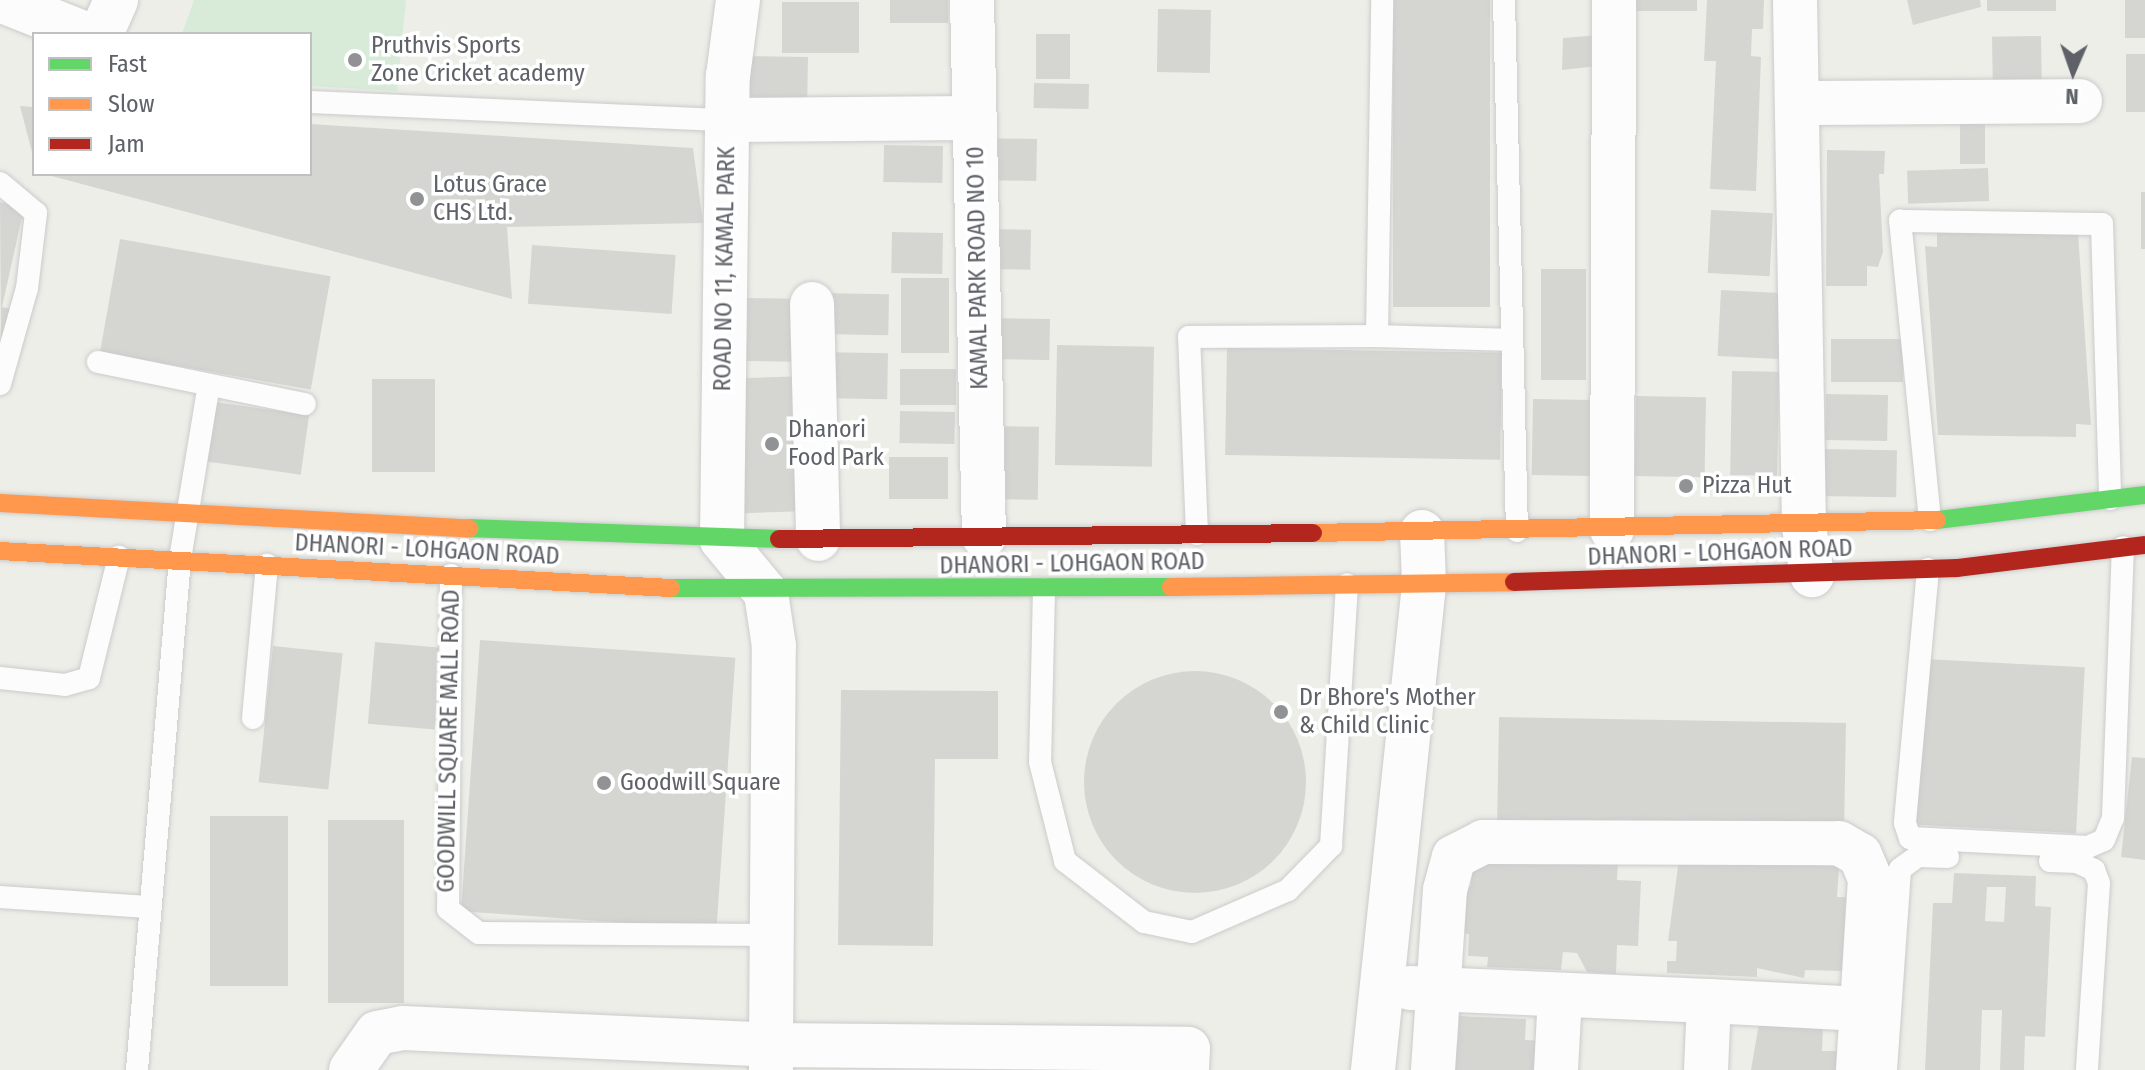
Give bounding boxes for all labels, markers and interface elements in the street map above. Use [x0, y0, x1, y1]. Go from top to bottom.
legend [32, 32, 312, 176]
place label: Pruthvis Sports Zone Cricket academy [371, 32, 585, 88]
north arrow [2033, 32, 2113, 112]
text: Fast [108, 50, 147, 78]
marker: Pruthvis Sports Zone Cricket academy [346, 51, 364, 69]
text: N [2065, 83, 2079, 110]
text: Slow [108, 90, 154, 118]
text: Jam [108, 130, 145, 158]
street label: ROAD NO 11, KAMAL PARK [708, 146, 742, 392]
street label: KAMAL PARK ROAD NO 10 [961, 146, 995, 390]
place label: Lotus Grace CHS Ltd. [433, 171, 547, 227]
marker: Lotus Grace CHS Ltd. [408, 190, 426, 208]
place label: Dhanori Food Park [788, 416, 884, 472]
marker: Dhanori Food Park [763, 435, 781, 453]
place label: Pizza Hut [1702, 472, 1792, 500]
marker: Pizza Hut [1677, 477, 1695, 495]
street label: DHANORI - LOHGAON ROAD [294, 529, 560, 571]
street label: DHANORI - LOHGAON ROAD [1587, 534, 1853, 572]
street label: DHANORI - LOHGAON ROAD [939, 547, 1205, 581]
street label: GOODWILL SQUARE MALL ROAD [432, 589, 466, 893]
place label: Dr Bhore's Mother & Child Clinic [1299, 684, 1476, 740]
marker: Dr Bhore's Mother & Child Clinic [1270, 701, 1292, 723]
place label: Goodwill Square [620, 769, 781, 797]
marker: Goodwill Square [595, 774, 613, 792]

